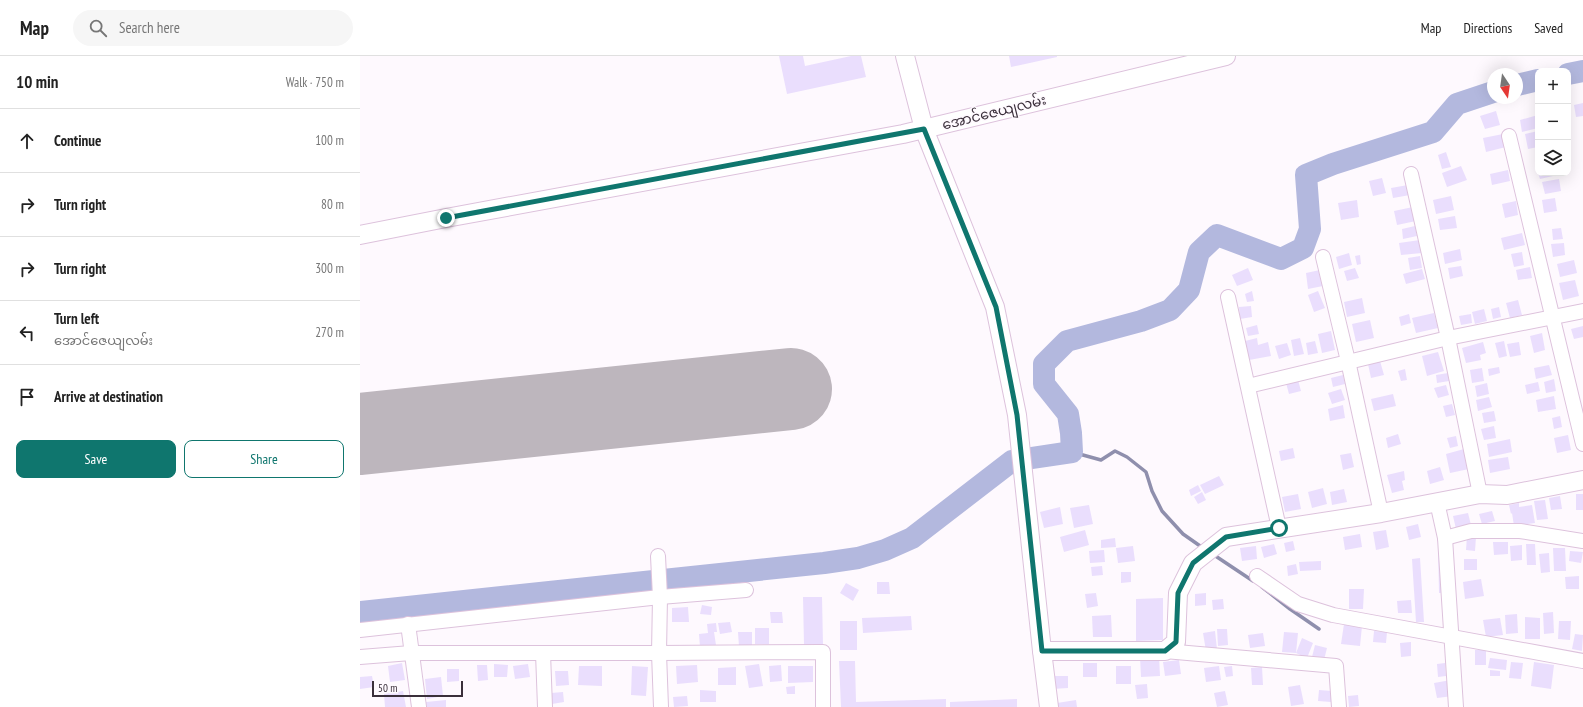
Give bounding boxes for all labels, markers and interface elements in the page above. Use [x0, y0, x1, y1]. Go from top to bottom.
search box [73, 10, 353, 46]
text: Map [20, 16, 49, 40]
icon: search [87, 17, 109, 39]
text: Search here [119, 18, 180, 37]
text: Map [1421, 19, 1441, 37]
text: Directions [1463, 19, 1512, 37]
text: Saved [1534, 19, 1563, 37]
north arrow [1487, 68, 1523, 104]
map controls [1535, 68, 1571, 176]
button: + [1535, 68, 1571, 104]
text: 10 min [16, 71, 58, 93]
text: Walk · 750 m [286, 74, 344, 91]
street label: အောင်ဇေယျလမ်း [940, 89, 1049, 137]
button: − [1535, 104, 1571, 140]
icon: ahead [16, 130, 38, 152]
text: Continue [54, 131, 101, 150]
text: 100 m [315, 132, 344, 149]
button: layers [1535, 140, 1571, 176]
icon: right [16, 194, 38, 216]
text: Turn right [54, 195, 106, 214]
text: 80 m [321, 196, 344, 213]
route end [437, 209, 455, 227]
icon: right [16, 258, 38, 280]
text: Turn right [54, 259, 106, 278]
text: 300 m [315, 260, 344, 277]
text: Turn left [54, 309, 99, 328]
icon: left [16, 322, 38, 344]
text: 270 m [315, 324, 344, 341]
text: အောင်ဇေယျလမ်း [54, 332, 153, 349]
icon: arrive [16, 386, 38, 408]
text: Arrive at destination [54, 387, 163, 406]
button: Save [16, 440, 176, 478]
button: Share [184, 440, 344, 478]
route start [1270, 519, 1288, 537]
scale bar [372, 679, 463, 698]
text: 50 m [378, 681, 397, 695]

